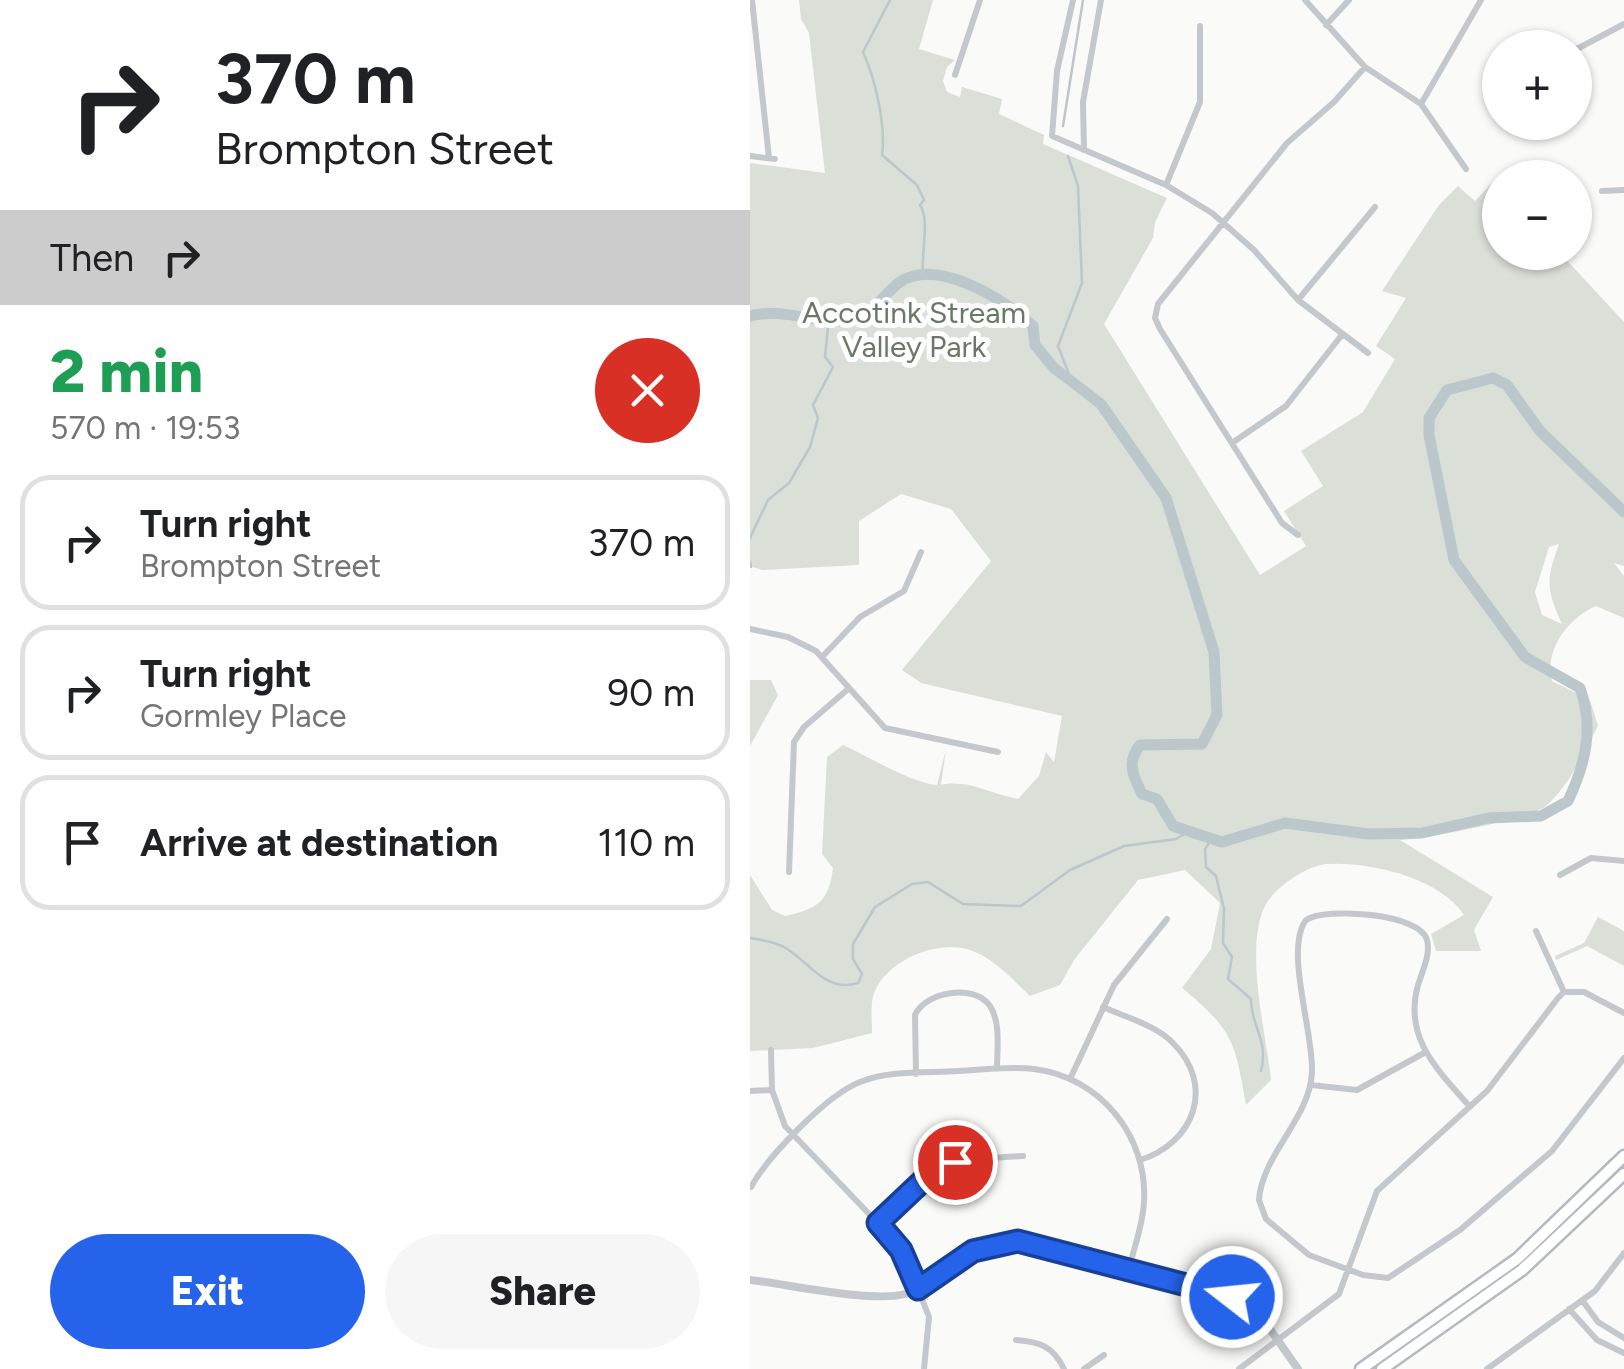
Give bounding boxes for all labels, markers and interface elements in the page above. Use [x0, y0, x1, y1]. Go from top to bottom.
map controls [1482, 30, 1592, 270]
button: + [1482, 30, 1592, 140]
text: 370 m [215, 36, 416, 121]
icon: right [50, 40, 180, 170]
text: Brompton Street [215, 121, 554, 175]
button: − [1482, 160, 1592, 270]
icon: right [154, 230, 209, 285]
text: Then [50, 235, 134, 281]
park label: Accotink Stream Valley Park [802, 294, 1026, 365]
text: 2 min [50, 335, 203, 407]
button: close [595, 338, 700, 443]
text: 570 m · 19:53 [50, 409, 240, 447]
text: Turn right [140, 501, 312, 547]
icon: right [55, 515, 110, 570]
text: 370 m [588, 520, 695, 566]
text: Brompton Street [140, 547, 381, 585]
text: Turn right [140, 651, 312, 697]
icon: right [55, 665, 110, 720]
text: 90 m [607, 670, 695, 716]
text: Gormley Place [140, 697, 346, 735]
icon: arrive [55, 815, 110, 870]
text: Arrive at destination [140, 820, 498, 866]
text: 110 m [598, 820, 695, 866]
pin [913, 1120, 998, 1205]
icon: arrive [928, 1135, 983, 1190]
button: Exit [50, 1234, 365, 1349]
button: Share [385, 1234, 700, 1349]
position arrow [1180, 1245, 1284, 1349]

